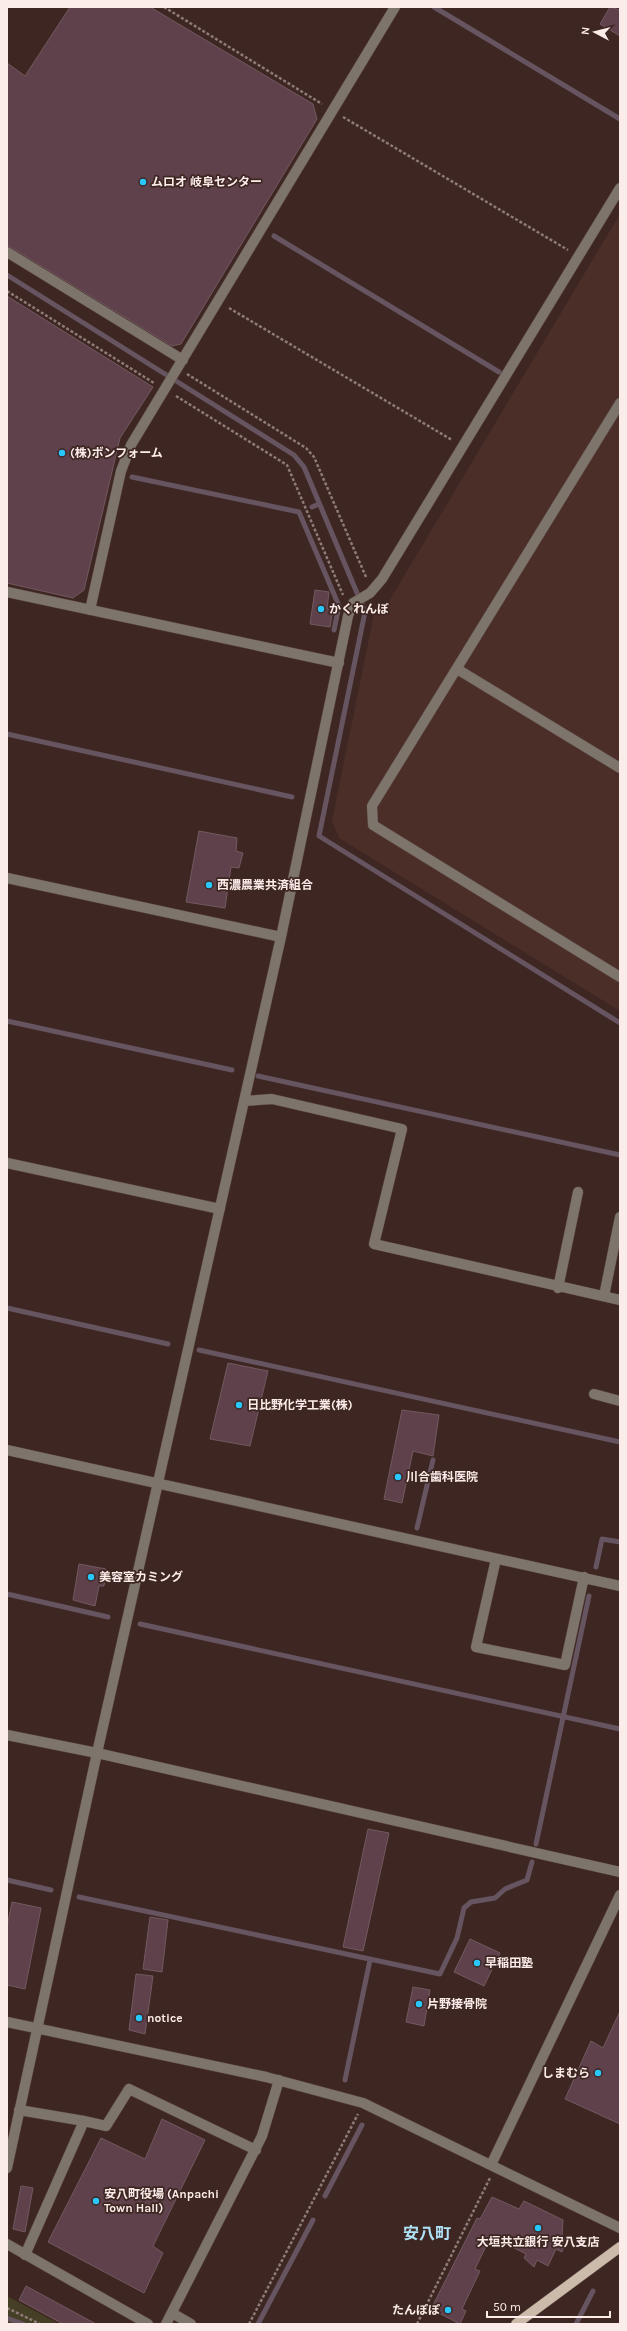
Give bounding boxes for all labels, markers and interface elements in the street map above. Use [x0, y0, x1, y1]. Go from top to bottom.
north arrow [575, 12, 615, 52]
text: N [579, 26, 593, 36]
place label: ムロオ 岐阜センター [151, 175, 262, 189]
marker: ムロオ 岐阜センター [138, 177, 148, 187]
place label: (株)ボンフォーム [70, 446, 163, 460]
marker: (株)ボンフォーム [57, 448, 67, 458]
place label: かくれんぼ [329, 602, 389, 616]
marker: かくれんぼ [316, 604, 326, 614]
place label: 西濃農業共済組合 [217, 878, 313, 892]
marker: 西濃農業共済組合 [204, 880, 214, 890]
place label: 日比野化学工業(株) [247, 1398, 353, 1412]
marker: 日比野化学工業(株) [234, 1400, 244, 1410]
place label: 川合歯科医院 [406, 1470, 478, 1484]
marker: 川合歯科医院 [393, 1472, 403, 1482]
place label: 美容室カミング [99, 1570, 183, 1584]
marker: 美容室カミング [86, 1572, 96, 1582]
place label: 早稲田塾 [485, 1956, 533, 1970]
marker: 早稲田塾 [472, 1958, 482, 1968]
place label: 片野接骨院 [427, 1997, 487, 2011]
marker: 片野接骨院 [414, 1999, 424, 2009]
place label: notice [147, 2011, 183, 2025]
marker: notice [134, 2013, 144, 2023]
place label: しまむら [542, 2066, 590, 2080]
marker: しまむら [593, 2068, 603, 2078]
place label: 安八町役場 (Anpachi Town Hall) [104, 2187, 219, 2215]
marker: 安八町役場 (Anpachi Town Hall) [91, 2196, 101, 2206]
marker: 大垣共立銀行 安八支店 [533, 2223, 543, 2233]
district label: 安八町 [403, 2224, 451, 2243]
place label: 大垣共立銀行 安八支店 [476, 2235, 600, 2249]
scale bar [487, 2293, 610, 2319]
text: 50 m [493, 2300, 521, 2314]
place label: たんぽぽ [392, 2303, 440, 2317]
marker: たんぽぽ [443, 2305, 453, 2315]

